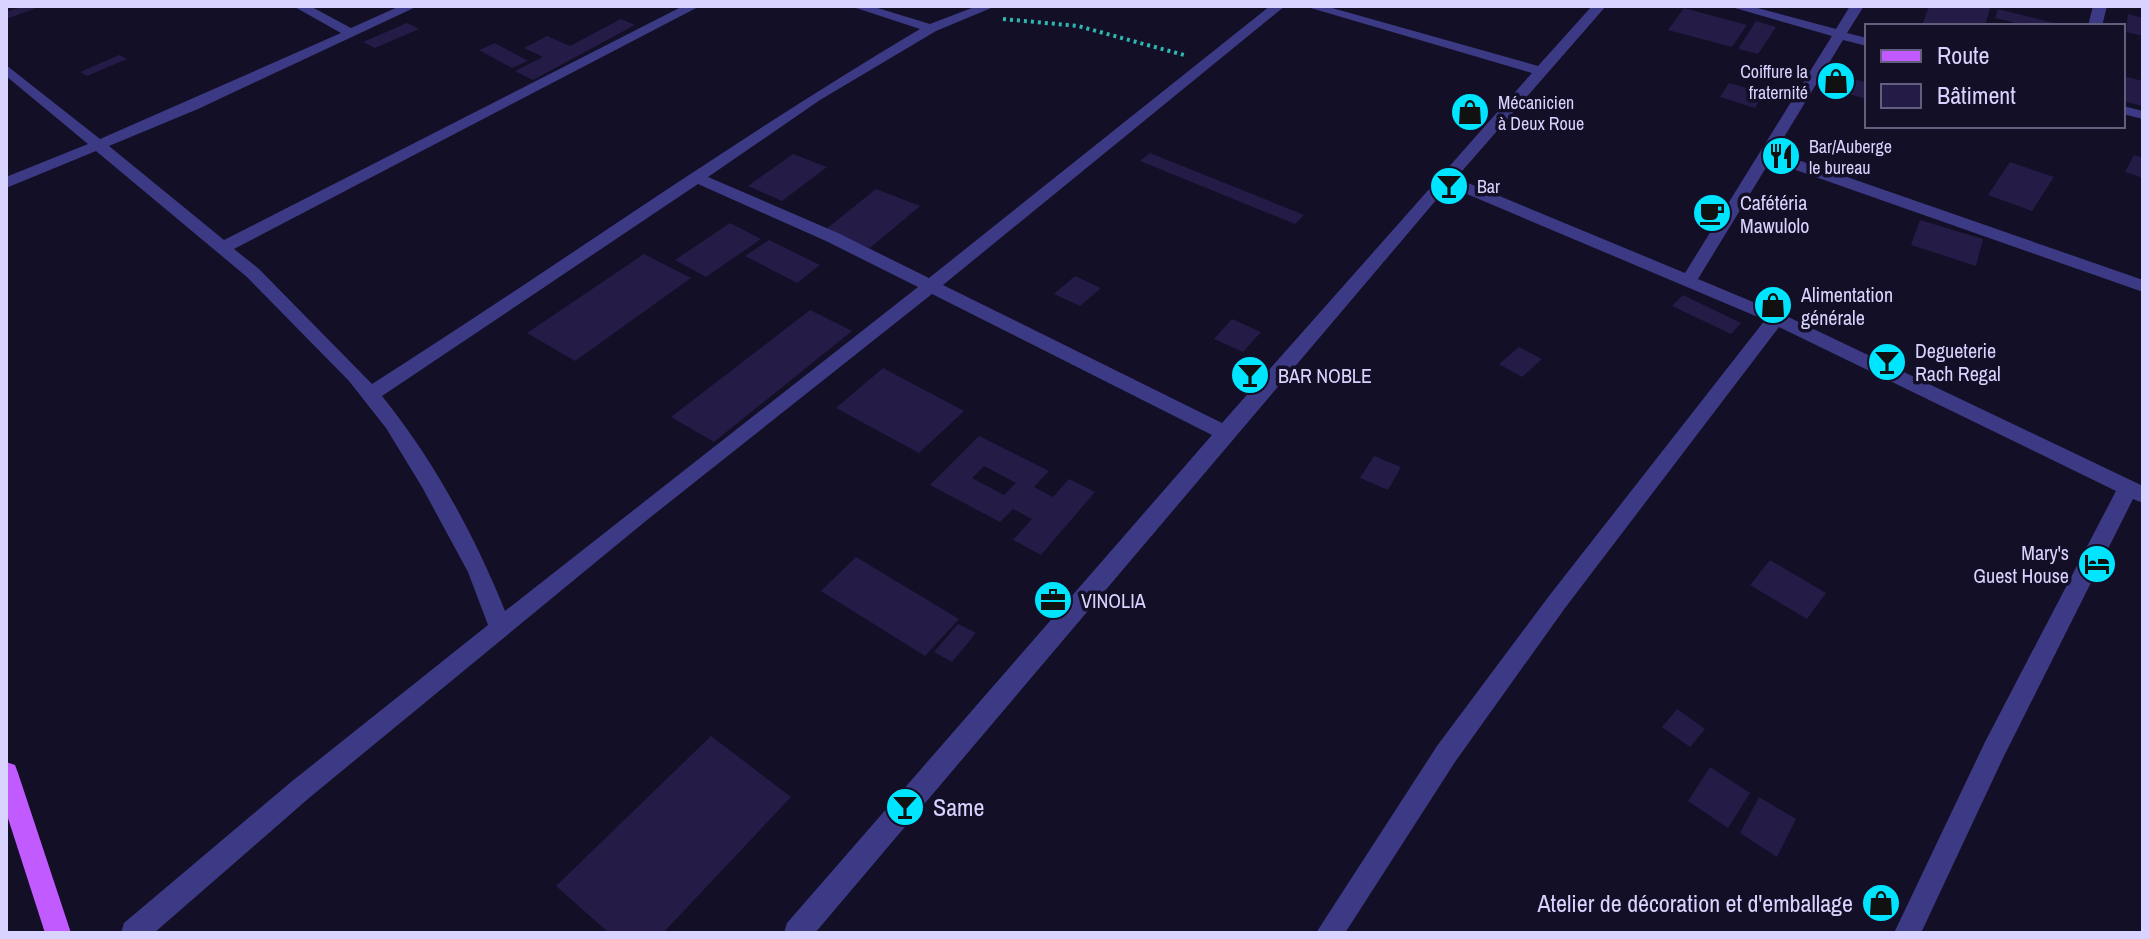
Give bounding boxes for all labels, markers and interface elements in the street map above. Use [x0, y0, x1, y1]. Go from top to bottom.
legend [1865, 24, 2125, 128]
text: Route [1937, 39, 1990, 71]
place label: Coiffure la fraternité [1740, 59, 1808, 105]
shop icon: Coiffure la fraternité [1815, 60, 1857, 102]
text: Bâtiment [1937, 79, 2016, 111]
place label: Mécanicien à Deux Roue [1498, 90, 1584, 136]
shop icon: Mécanicien à Deux Roue [1449, 91, 1491, 133]
place label: Bar/Auberge le bureau [1809, 134, 1892, 180]
restaurant icon: Bar/Auberge le bureau [1760, 135, 1802, 177]
bar icon: Bar [1428, 165, 1470, 207]
place label: Bar [1477, 174, 1500, 199]
place label: Cafétéria Mawulolo [1740, 189, 1809, 239]
cafe icon: Cafétéria Mawulolo [1691, 192, 1733, 234]
place label: Alimentation générale [1800, 281, 1893, 331]
shop icon: Alimentation générale [1752, 284, 1794, 326]
place label: Degueterie Rach Regal [1915, 337, 2001, 387]
bar icon: Degueterie Rach Regal [1866, 341, 1908, 383]
bar icon: BAR NOBLE [1229, 354, 1271, 396]
place label: BAR NOBLE [1278, 362, 1372, 389]
place label: Mary's Guest House [1973, 539, 2069, 589]
hotel icon: Mary's Guest House [2076, 543, 2118, 585]
office icon: VINOLIA [1032, 579, 1074, 621]
place label: VINOLIA [1081, 587, 1146, 614]
bar icon: Same [884, 786, 926, 828]
place label: Same [933, 791, 984, 823]
shop icon: Atelier de décoration et d'emballage [1860, 882, 1902, 924]
place label: Atelier de décoration et d'emballage [1536, 887, 1853, 919]

